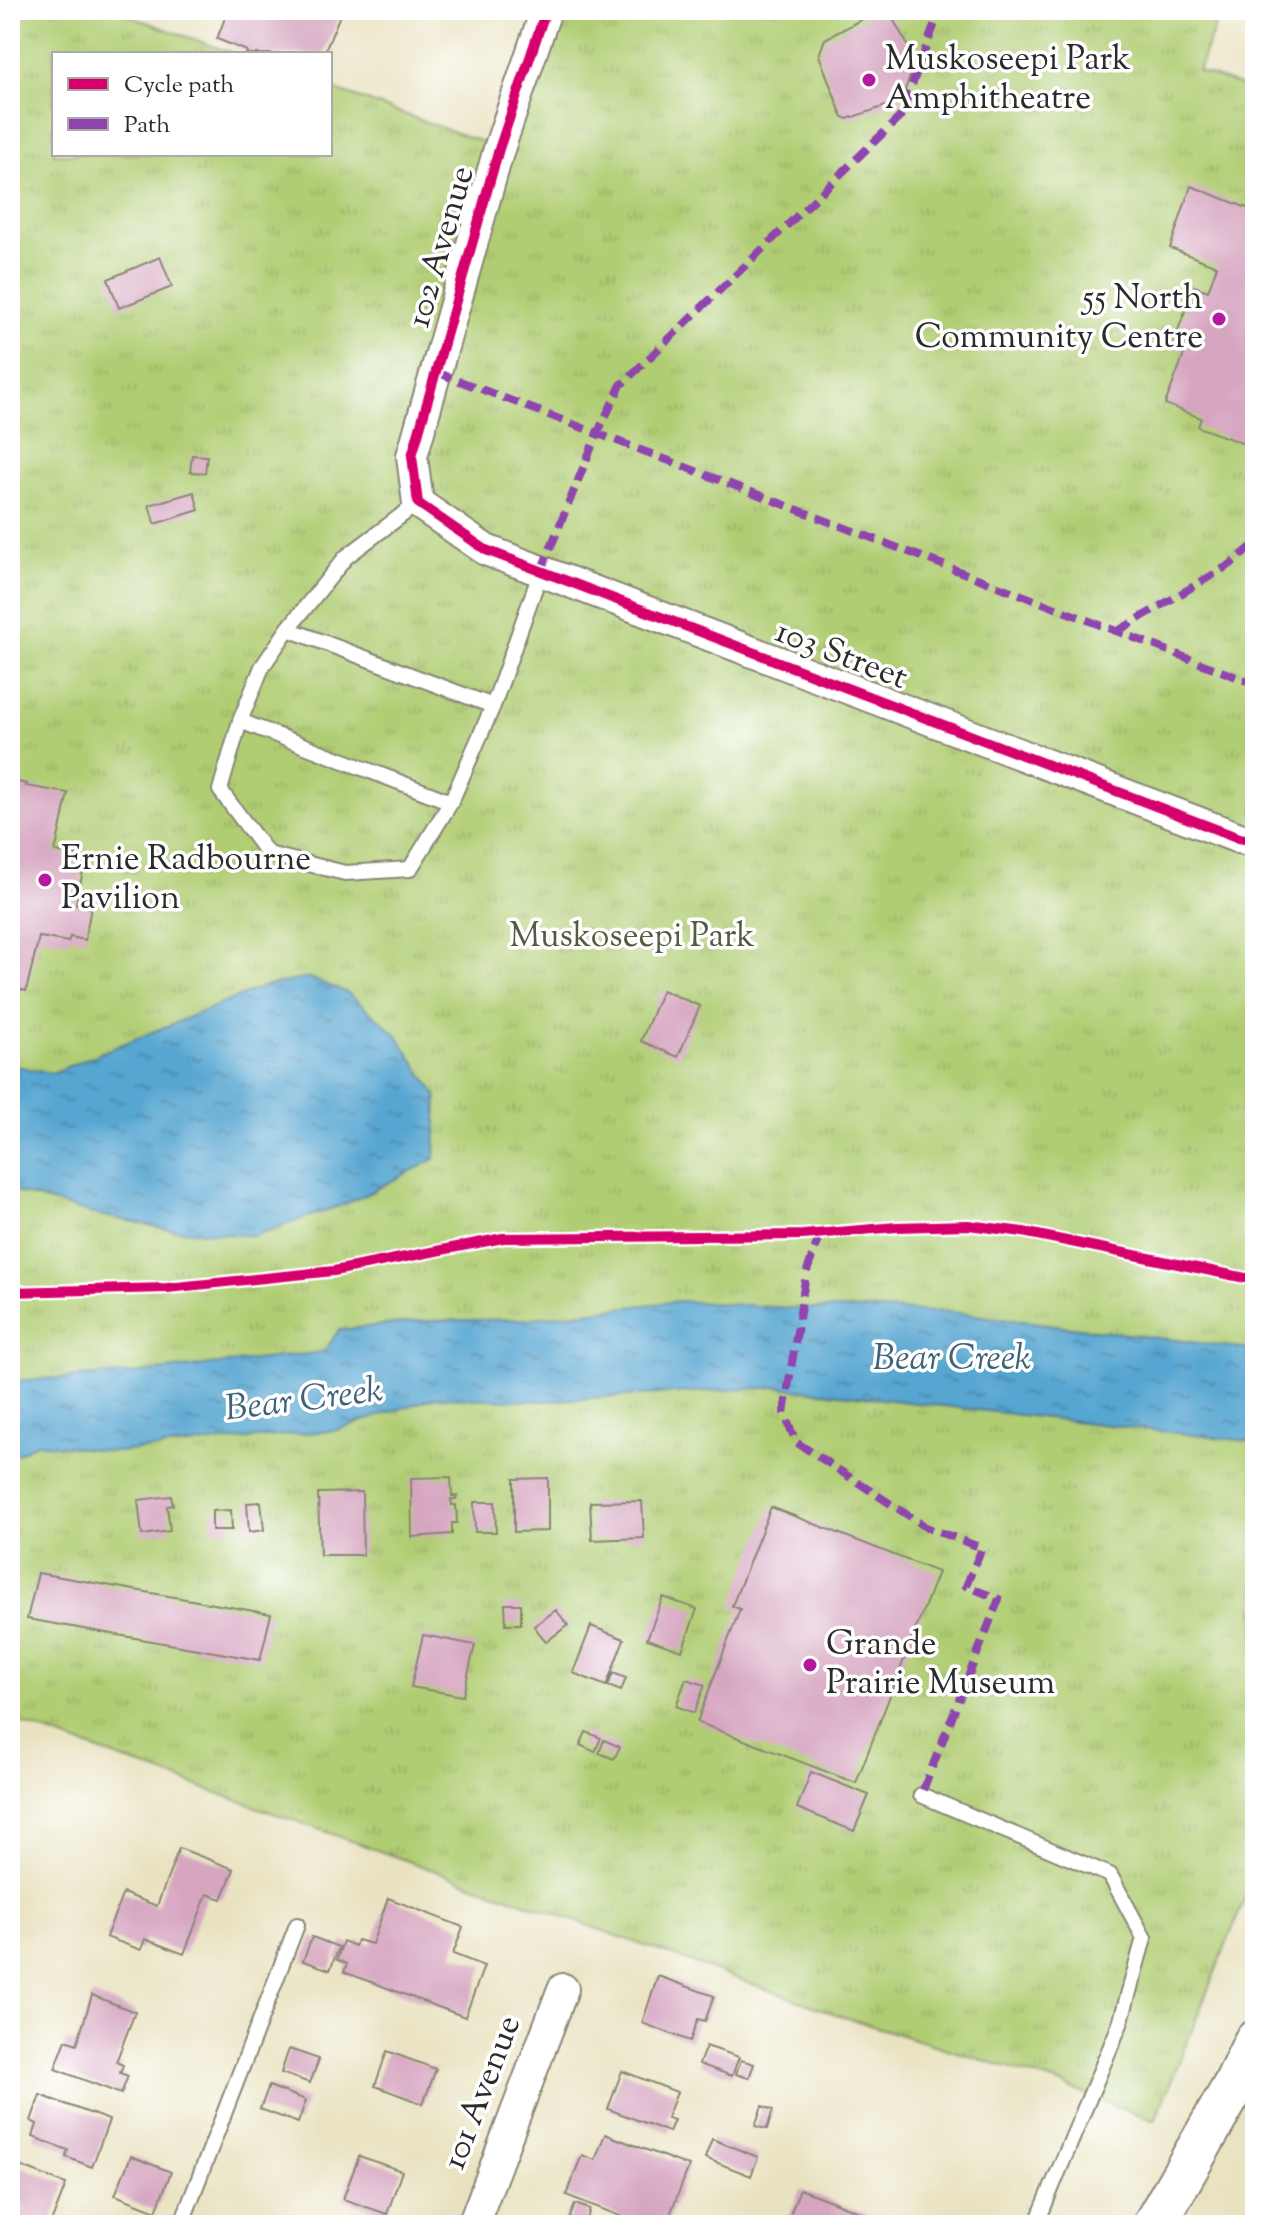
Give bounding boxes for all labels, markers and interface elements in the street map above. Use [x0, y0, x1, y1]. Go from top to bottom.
place label: Muskoseepi Park Amphitheatre [885, 36, 1131, 124]
legend [52, 52, 332, 156]
text: Cycle path [124, 69, 234, 103]
marker: Muskoseepi Park Amphitheatre [860, 71, 878, 89]
text: Path [124, 109, 170, 143]
street label: 102 Avenue [396, 161, 488, 333]
place label: 55 North Community Centre [915, 275, 1203, 363]
marker: 55 North Community Centre [1210, 310, 1228, 328]
street label: 103 Street [768, 608, 915, 704]
place label: Ernie Radbourne Pavilion [61, 836, 311, 924]
marker: Ernie Radbourne Pavilion [36, 871, 54, 889]
park label: Muskoseepi Park [509, 913, 755, 962]
water label: Bear Creek [873, 1334, 1031, 1386]
water label: Bear Creek [222, 1366, 386, 1436]
place label: Grande Prairie Museum [826, 1621, 1055, 1709]
marker: Grande Prairie Museum [801, 1656, 819, 1674]
street label: 101 Avenue [431, 2009, 535, 2177]

